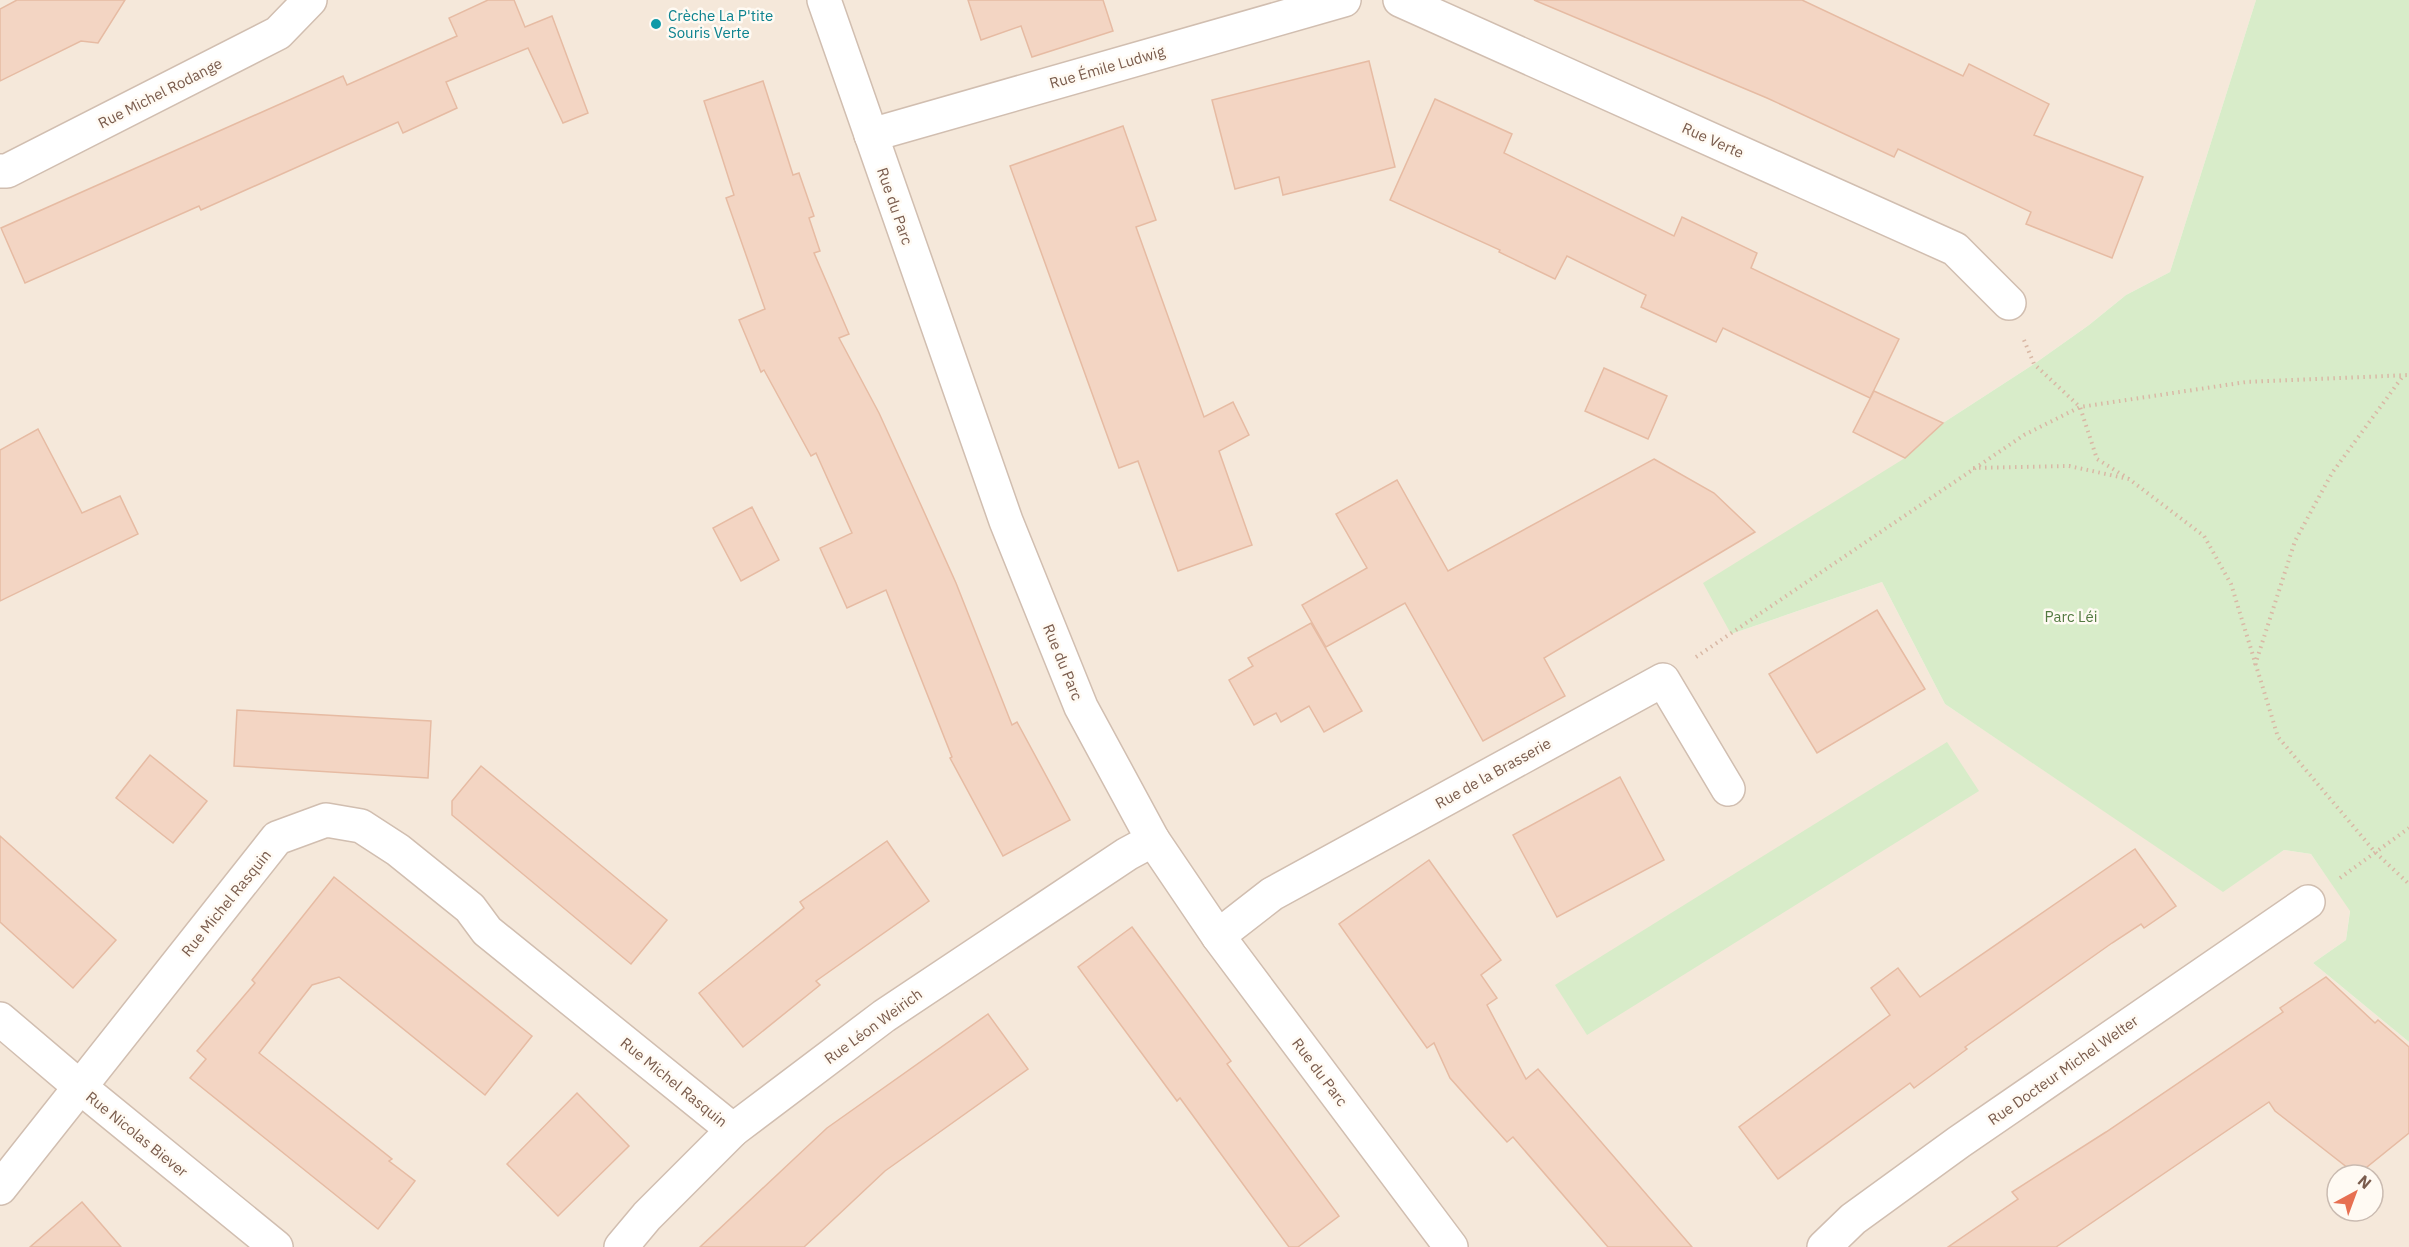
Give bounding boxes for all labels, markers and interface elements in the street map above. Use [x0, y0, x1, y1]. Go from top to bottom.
place label: Crèche La P'tite Souris Verte [668, 6, 773, 42]
marker: Crèche La P'tite Souris Verte [649, 17, 663, 31]
street label: Rue Émile Ludwig [1047, 41, 1167, 93]
street label: Rue Michel Rodange [95, 53, 225, 133]
street label: Rue Verte [1679, 118, 1747, 162]
street label: Rue du Parc [873, 165, 917, 248]
park label: Parc Léi [2045, 607, 2097, 626]
street label: Rue du Parc [1039, 621, 1087, 703]
street label: Rue de la Brasserie [1432, 733, 1554, 813]
street label: Rue Michel Rasquin [177, 846, 275, 960]
street label: Rue Léon Weirich [820, 984, 926, 1068]
street label: Rue Docteur Michel Welter [1984, 1011, 2142, 1129]
street label: Rue Michel Rasquin [617, 1033, 731, 1131]
street label: Rue du Parc [1288, 1034, 1352, 1110]
street label: Rue Nicolas Biever [82, 1087, 192, 1181]
north arrow [2325, 1163, 2385, 1223]
text: N [2354, 1170, 2376, 1193]

